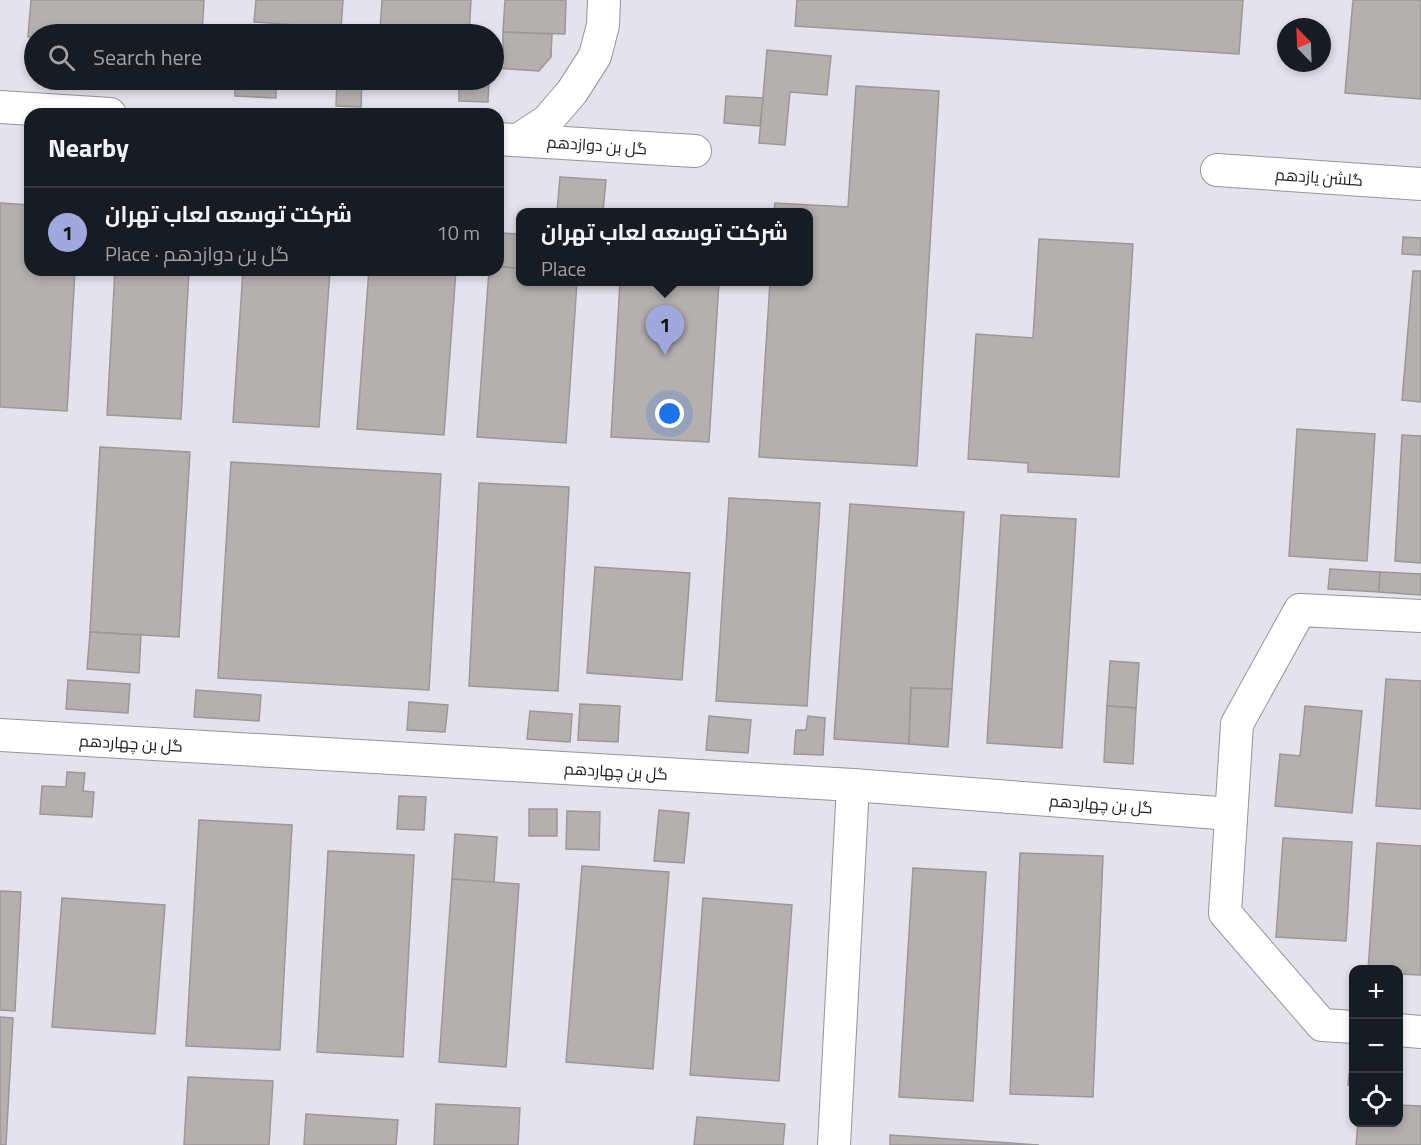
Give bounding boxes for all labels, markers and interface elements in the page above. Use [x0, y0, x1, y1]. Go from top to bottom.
north arrow [1277, 18, 1331, 72]
search box [24, 24, 504, 90]
text: Search here [93, 40, 202, 74]
icon: search [45, 41, 78, 74]
text: Nearby [48, 128, 129, 167]
street label: گل بن دوازدهم [546, 130, 648, 160]
street label: گلشن یازدهم [1274, 162, 1364, 192]
text: شرکت توسعه لعاب تهران [105, 197, 352, 231]
popup [516, 208, 813, 286]
text: شرکت توسعه لعاب تهران [541, 215, 788, 249]
text: 1 [62, 217, 73, 248]
text: 10 m [436, 217, 480, 248]
text: Place · گل بن دوازدهم [105, 238, 289, 269]
text: Place [541, 253, 586, 284]
pin: 1 [646, 306, 684, 355]
your location [655, 399, 684, 428]
street label: گل بن چهاردهم [79, 728, 183, 758]
street label: گل بن چهاردهم [564, 756, 668, 786]
street label: گل بن چهاردهم [1048, 788, 1154, 820]
map controls [1349, 965, 1403, 1127]
button: + [1349, 965, 1403, 1019]
button: − [1349, 1019, 1403, 1073]
button: locate [1349, 1073, 1403, 1127]

